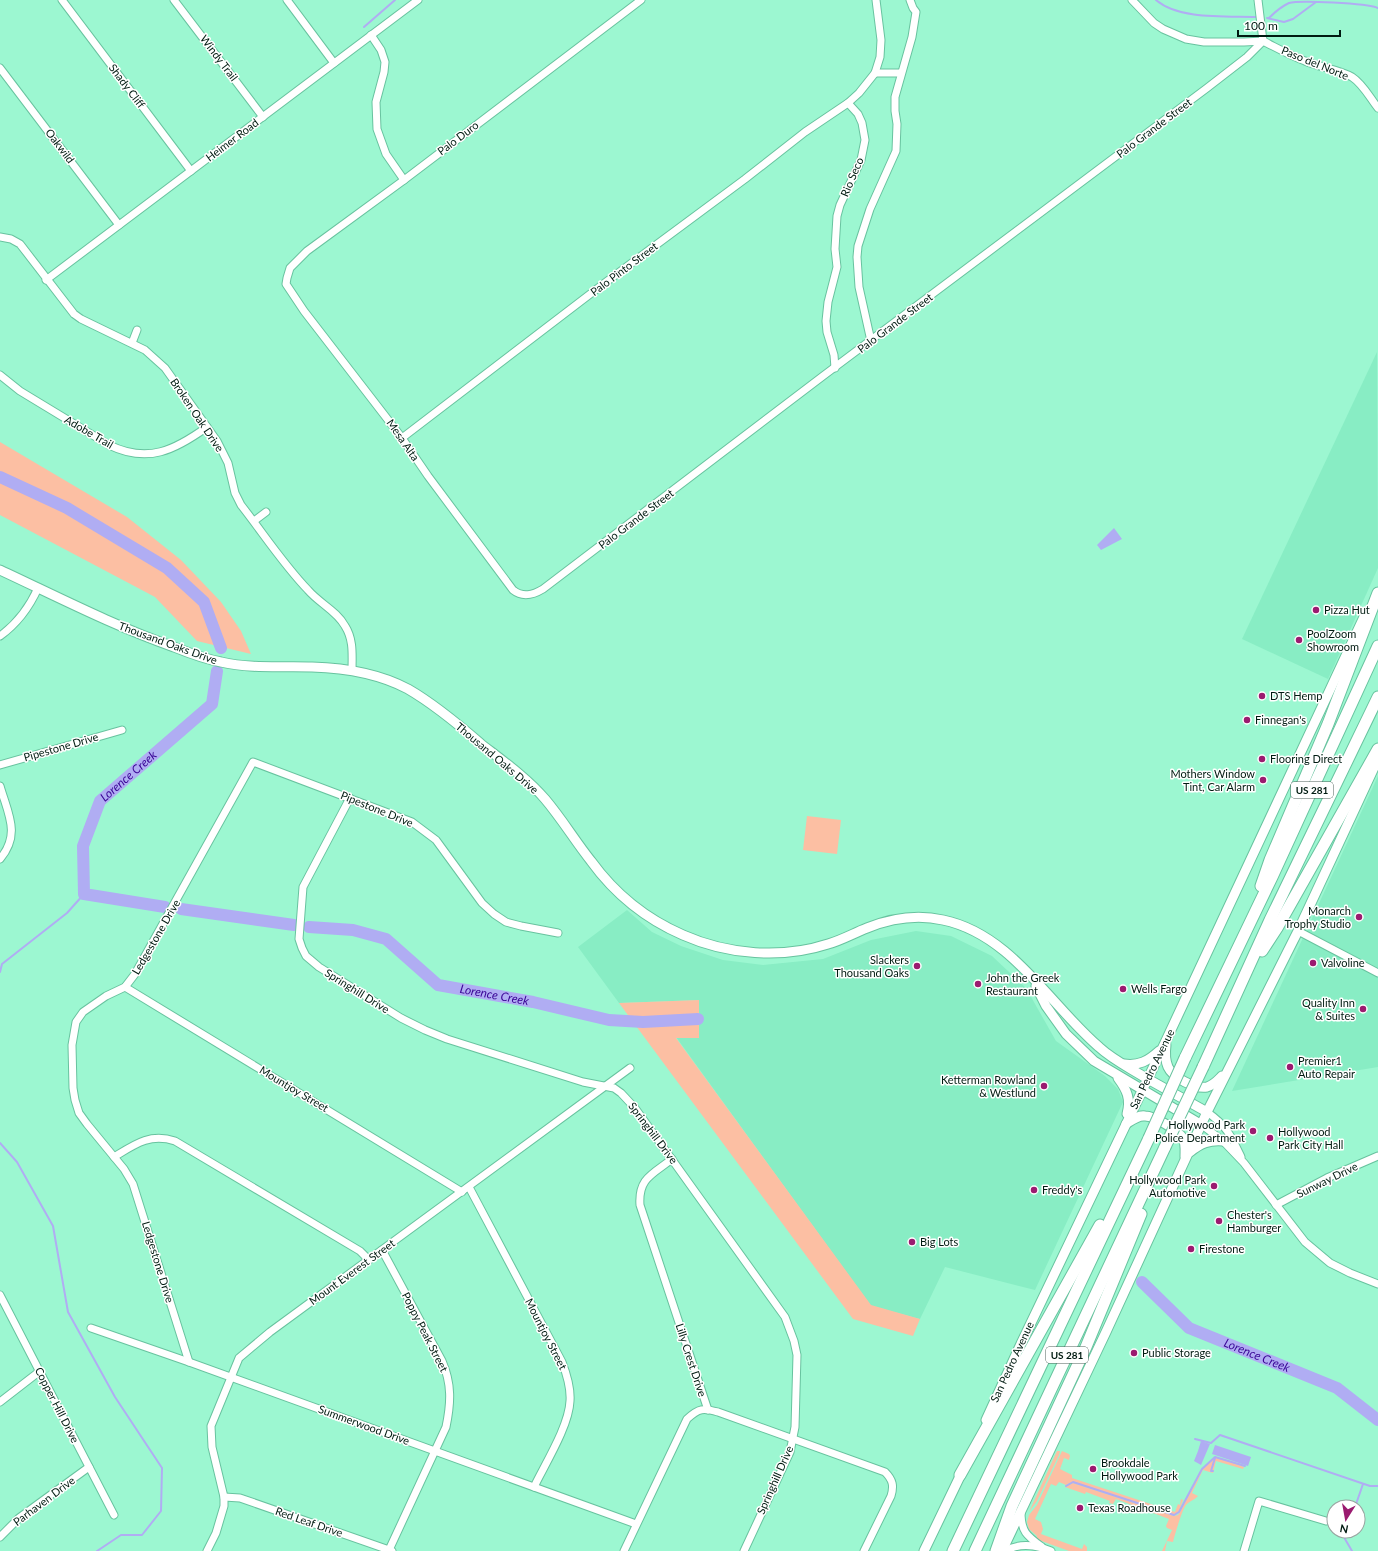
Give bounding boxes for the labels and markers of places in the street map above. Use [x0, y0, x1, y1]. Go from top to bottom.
place label: Pizza Hut [1324, 603, 1370, 616]
marker: Pizza Hut [1311, 605, 1321, 615]
place label: PoolZoom Showroom [1307, 627, 1359, 653]
marker: PoolZoom Showroom [1294, 635, 1304, 645]
place label: DTS Hemp [1270, 689, 1323, 702]
marker: DTS Hemp [1257, 691, 1267, 701]
place label: Finnegan's [1255, 713, 1306, 726]
marker: Finnegan's [1242, 715, 1252, 725]
place label: Flooring Direct [1270, 752, 1342, 765]
marker: Flooring Direct [1257, 754, 1267, 764]
place label: Mothers Window Tint, Car Alarm [1170, 767, 1255, 793]
marker: Mothers Window Tint, Car Alarm [1258, 775, 1268, 785]
place label: Monarch Trophy Studio [1284, 904, 1351, 930]
marker: Monarch Trophy Studio [1354, 912, 1364, 922]
place label: Slackers Thousand Oaks [834, 953, 909, 979]
place label: Valvoline [1321, 956, 1365, 969]
marker: Valvoline [1308, 958, 1318, 968]
marker: Slackers Thousand Oaks [912, 961, 922, 971]
place label: John the Greek Restaurant [986, 971, 1060, 997]
marker: John the Greek Restaurant [973, 979, 983, 989]
place label: Wells Fargo [1131, 982, 1187, 995]
marker: Wells Fargo [1118, 984, 1128, 994]
place label: Quality Inn & Suites [1302, 996, 1355, 1022]
marker: Quality Inn & Suites [1358, 1004, 1368, 1014]
place label: Premier1 Auto Repair [1298, 1054, 1355, 1080]
marker: Premier1 Auto Repair [1285, 1062, 1295, 1072]
place label: Ketterman Rowland & Westlund [941, 1073, 1036, 1099]
marker: Ketterman Rowland & Westlund [1039, 1081, 1049, 1091]
place label: Hollywood Park Police Department [1155, 1118, 1245, 1144]
place label: Hollywood Park City Hall [1278, 1125, 1343, 1151]
marker: Hollywood Park Police Department [1248, 1126, 1258, 1136]
marker: Hollywood Park City Hall [1265, 1133, 1275, 1143]
place label: Hollywood Park Automotive [1129, 1173, 1206, 1199]
marker: Hollywood Park Automotive [1209, 1181, 1219, 1191]
place label: Freddy's [1042, 1183, 1082, 1196]
marker: Freddy's [1029, 1185, 1039, 1195]
place label: Chester's Hamburger [1227, 1208, 1281, 1234]
marker: Chester's Hamburger [1214, 1216, 1224, 1226]
place label: Big Lots [920, 1235, 959, 1248]
marker: Big Lots [907, 1237, 917, 1247]
place label: Firestone [1199, 1242, 1244, 1255]
marker: Firestone [1186, 1244, 1196, 1254]
place label: Public Storage [1142, 1346, 1211, 1359]
marker: Public Storage [1129, 1348, 1139, 1358]
place label: Brookdale Hollywood Park [1101, 1456, 1178, 1482]
marker: Brookdale Hollywood Park [1088, 1464, 1098, 1474]
place label: Texas Roadhouse [1088, 1501, 1171, 1514]
marker: Texas Roadhouse [1075, 1503, 1085, 1513]

